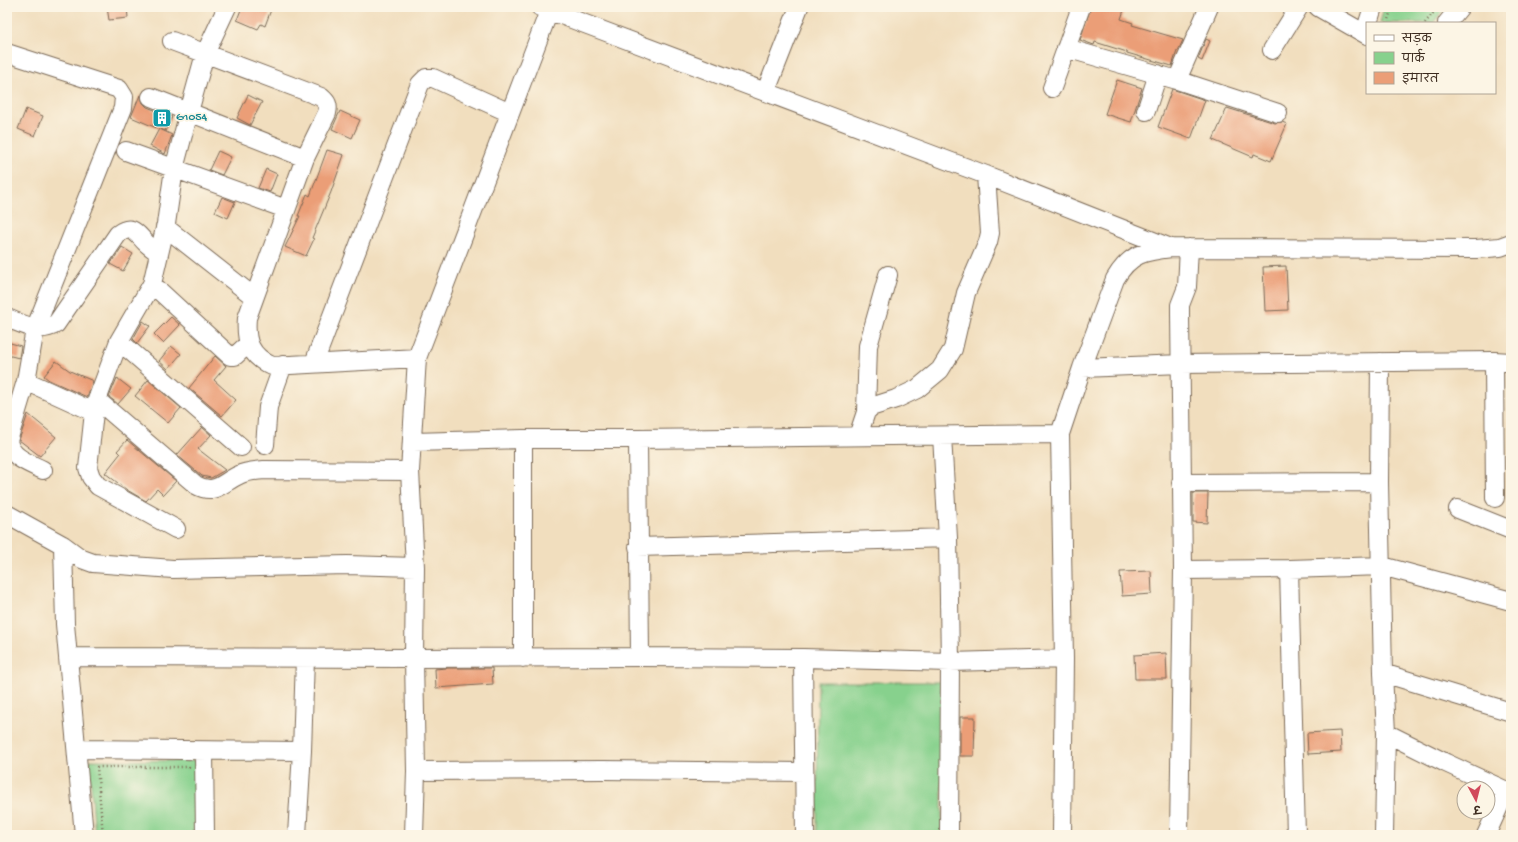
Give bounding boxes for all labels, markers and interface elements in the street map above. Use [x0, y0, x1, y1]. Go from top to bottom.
legend [1366, 22, 1496, 94]
text: सड़क [1401, 33, 1433, 47]
text: पार्क [1401, 48, 1426, 67]
text: इमारत [1402, 72, 1440, 87]
building icon: G1054 [151, 107, 173, 129]
place label: G1054 [176, 111, 208, 125]
north arrow [1456, 780, 1496, 820]
text: उ [1471, 801, 1482, 816]

